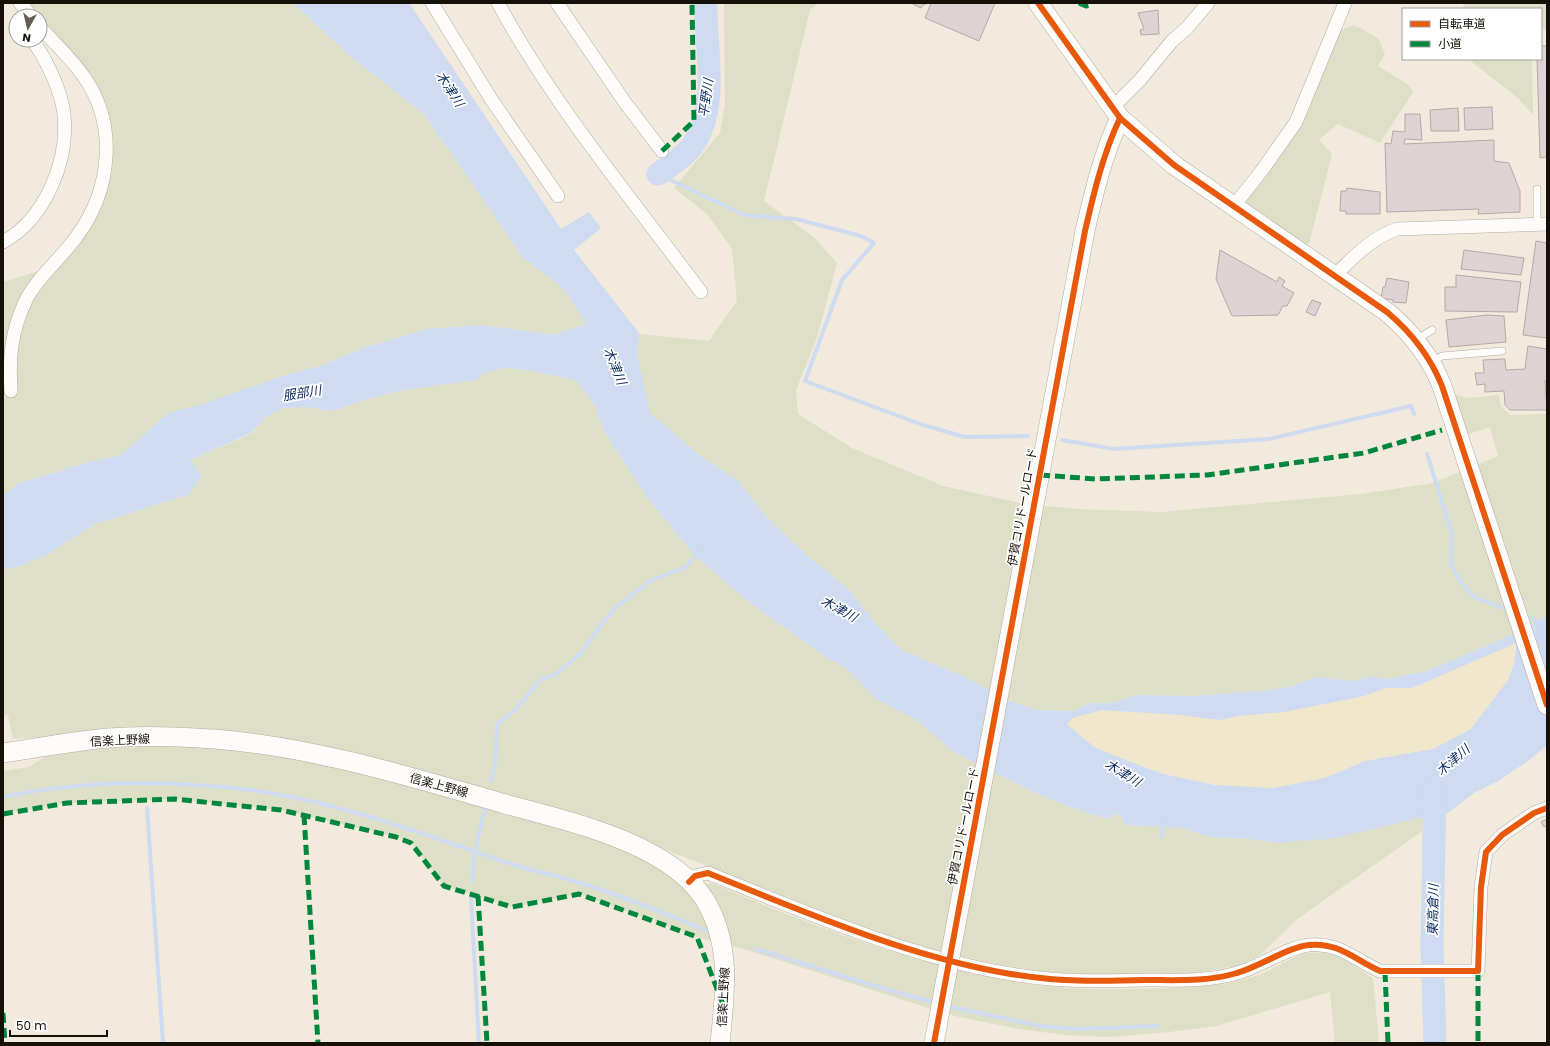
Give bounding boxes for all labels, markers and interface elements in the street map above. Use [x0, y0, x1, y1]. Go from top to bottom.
north arrow [8, 8, 48, 48]
legend [1402, 8, 1542, 60]
text: 自転車道 [1438, 15, 1486, 32]
text: N [21, 29, 32, 46]
text: 小道 [1438, 35, 1462, 52]
water label: 木津川 [431, 67, 470, 112]
water label: 平野川 [694, 75, 718, 119]
water label: 木津川 [599, 344, 632, 389]
water label: 服部川 [281, 380, 325, 405]
street label: 伊賀コリドールロード [1003, 446, 1041, 568]
water label: 木津川 [817, 591, 862, 628]
street label: 信楽上野線 [90, 730, 150, 750]
water label: 木津川 [1432, 739, 1475, 780]
water label: 木津川 [1101, 755, 1146, 792]
street label: 伊賀コリドールロード [943, 765, 983, 887]
street label: 信楽上野線 [408, 769, 470, 801]
water label: 東高倉川 [1423, 882, 1443, 936]
street label: 信楽上野線 [713, 967, 733, 1027]
scale bar [10, 1012, 107, 1038]
text: 50 m [16, 1017, 47, 1034]

